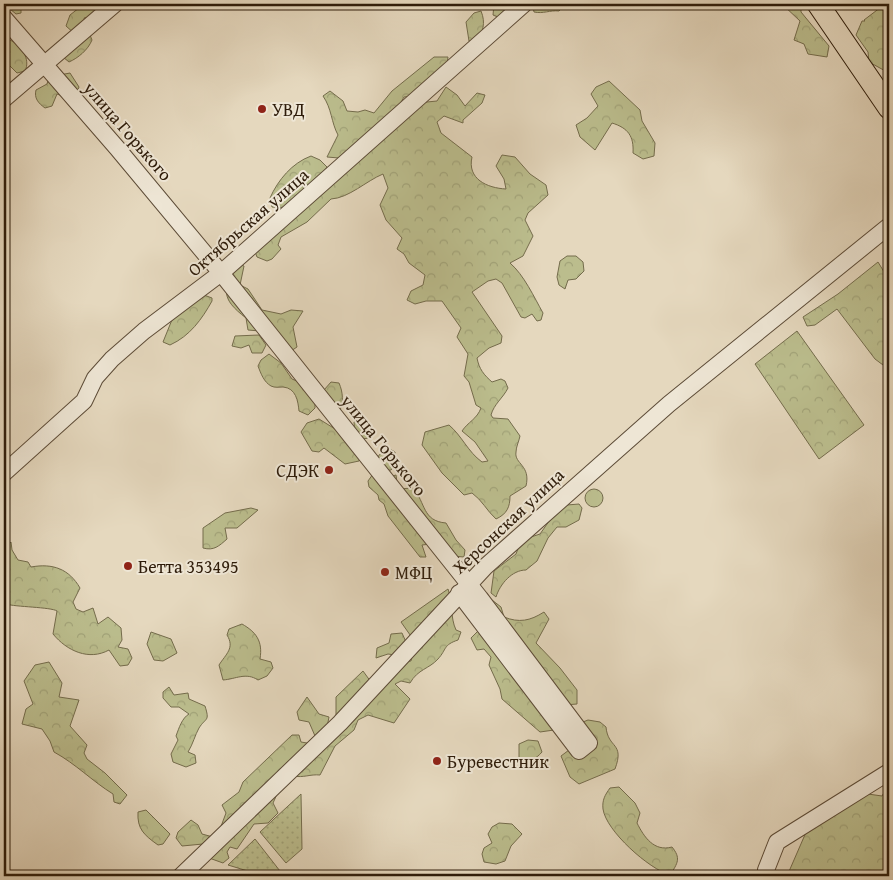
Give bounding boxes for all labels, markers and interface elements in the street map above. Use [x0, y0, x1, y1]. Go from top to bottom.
street label: улица Горького [76, 75, 179, 187]
place label: УВД [272, 96, 305, 123]
marker: УВД [256, 103, 268, 115]
street label: Октябрьская улица [181, 161, 315, 282]
street label: улица Горького [334, 388, 434, 502]
place label: СДЭК [276, 457, 319, 484]
street label: Херсонская улица [446, 462, 570, 580]
marker: СДЭК [323, 464, 335, 476]
place label: Бетта 353495 [138, 553, 239, 580]
place label: МФЦ [395, 559, 433, 586]
marker: Бетта 353495 [122, 560, 134, 572]
marker: МФЦ [379, 566, 391, 578]
place label: Буревестник [447, 748, 550, 775]
marker: Буревестник [431, 755, 443, 767]

